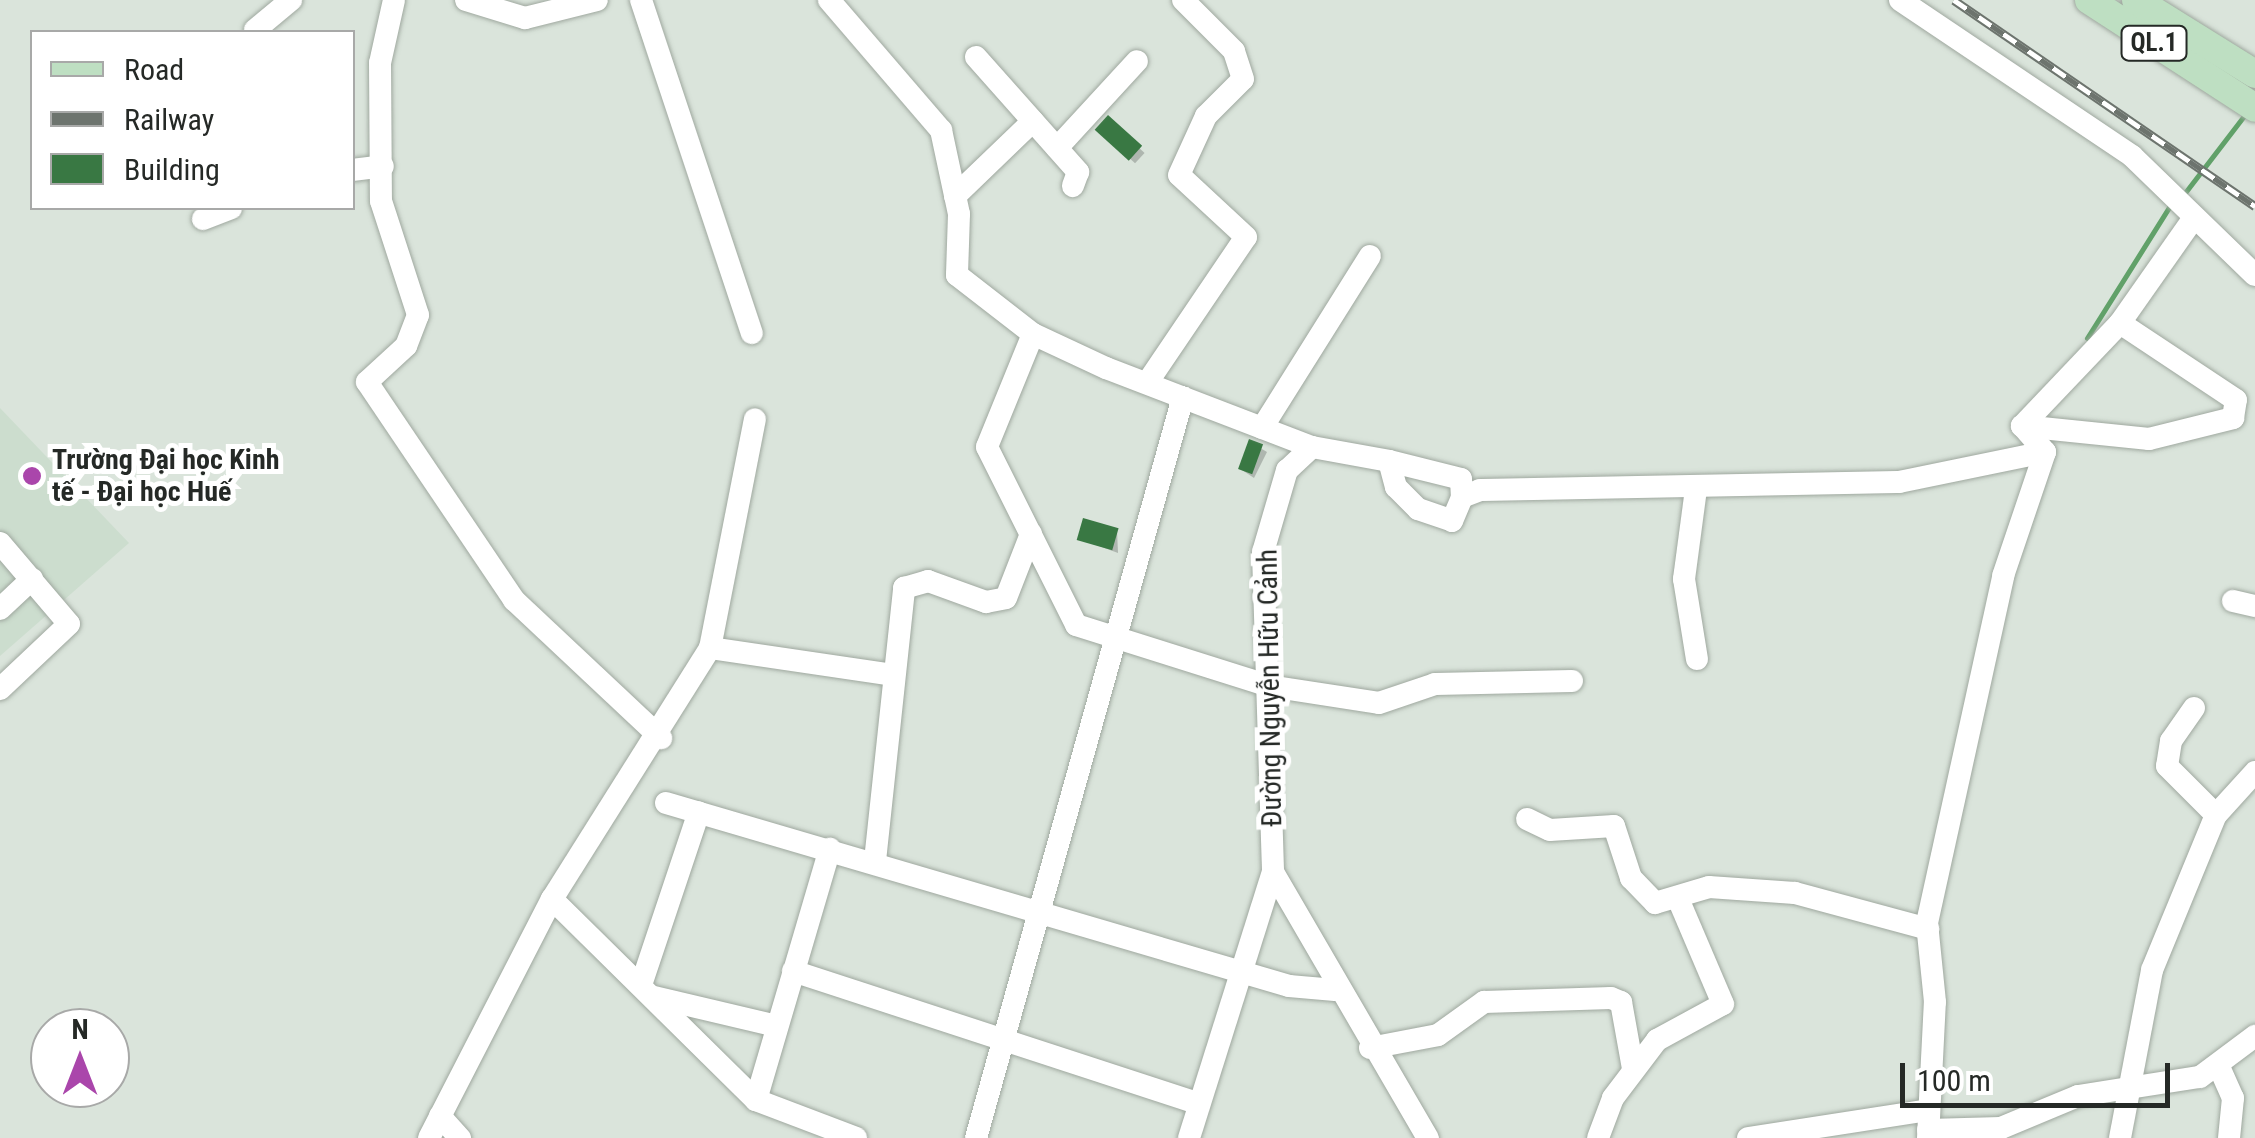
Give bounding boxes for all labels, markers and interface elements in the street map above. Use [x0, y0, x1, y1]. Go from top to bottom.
road number: QL.1 [2119, 23, 2189, 63]
legend [30, 30, 355, 210]
text: Road [124, 52, 184, 87]
text: Railway [124, 102, 214, 137]
text: Building [124, 152, 220, 187]
place label: Trường Đại học Kinh tế - Đại học Huế [52, 443, 279, 509]
marker: Trường Đại học Kinh tế - Đại học Huế [21, 465, 43, 487]
street label: Đường Nguyễn Hữu Cảnh [1251, 549, 1289, 827]
north arrow [30, 1008, 130, 1108]
text: N [71, 1013, 89, 1046]
scale bar [1905, 1043, 2175, 1105]
text: 100 m [1917, 1063, 1991, 1098]

